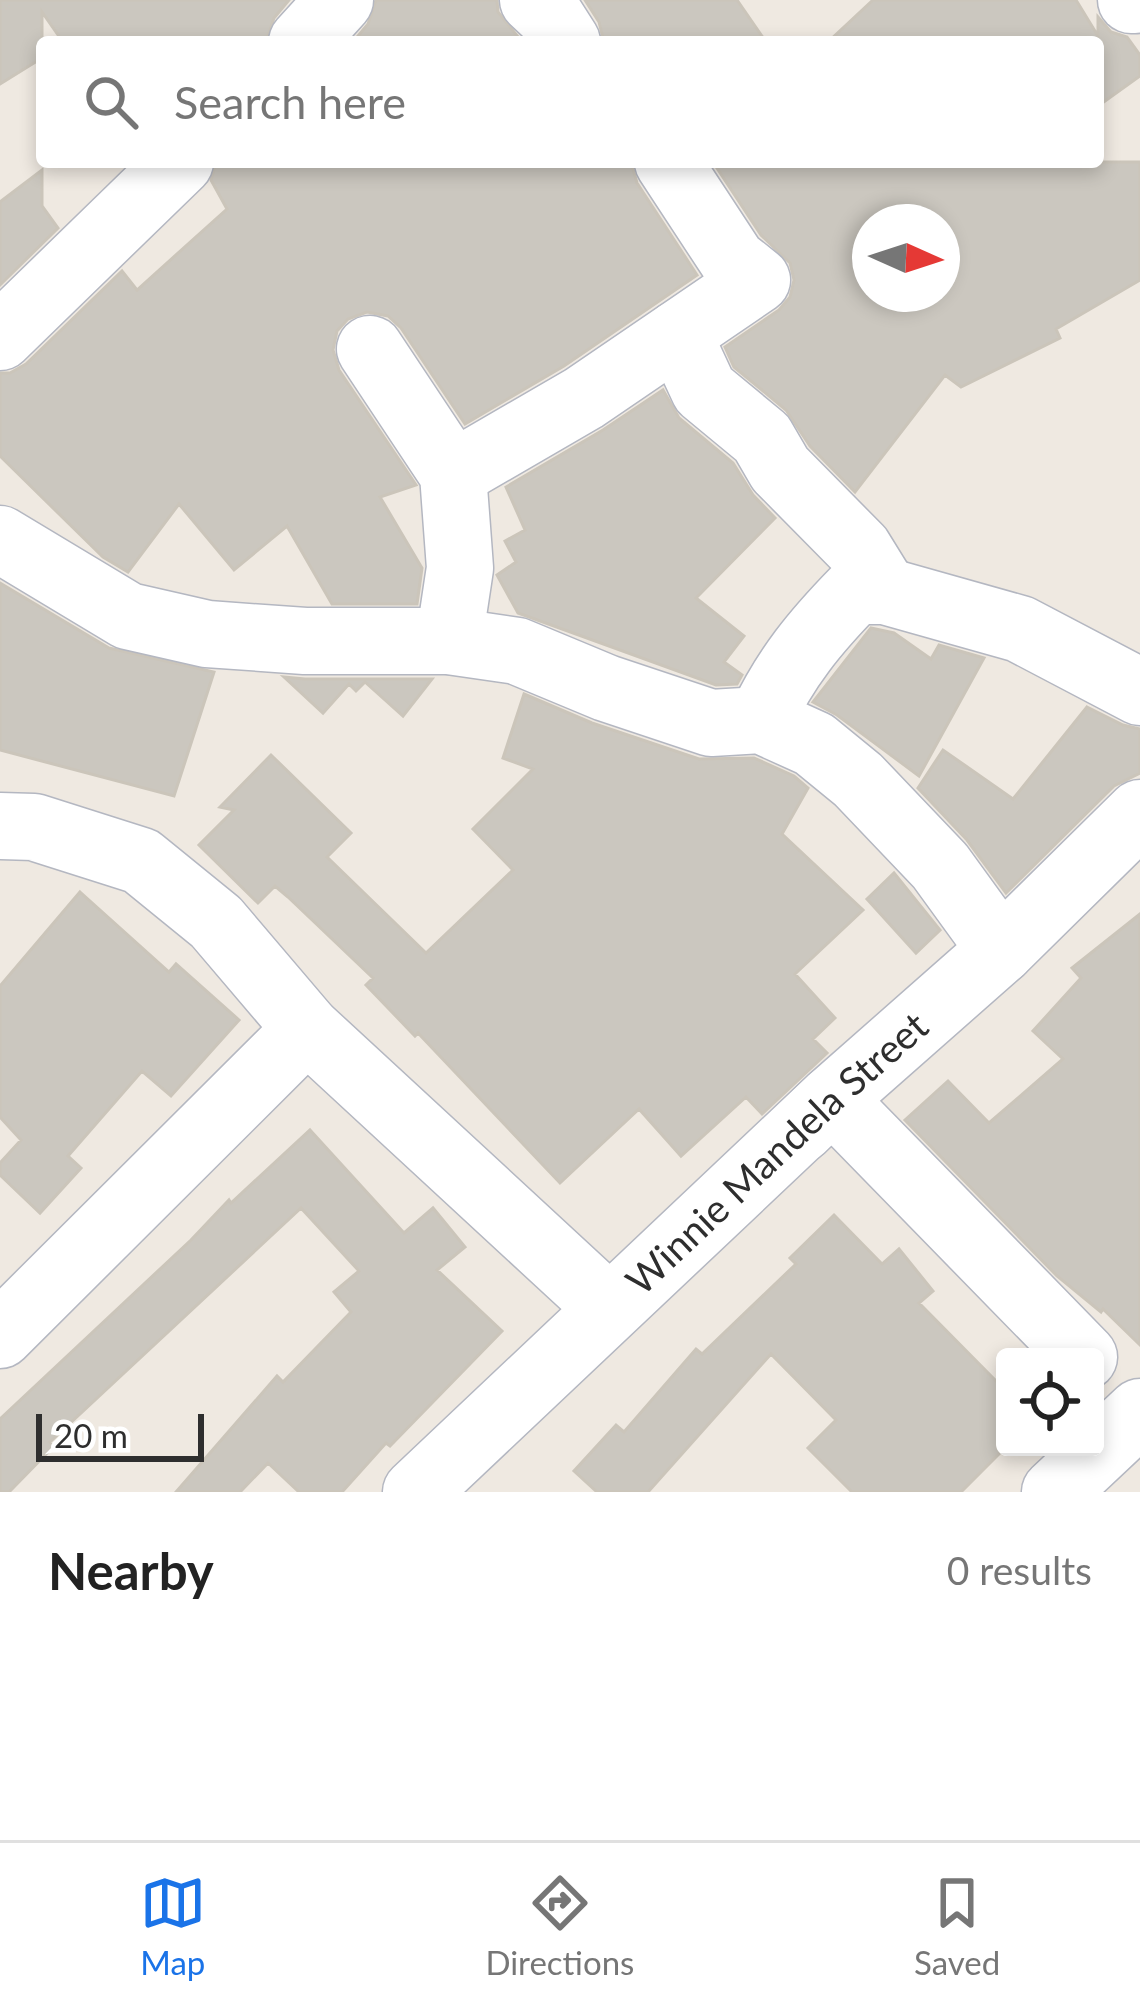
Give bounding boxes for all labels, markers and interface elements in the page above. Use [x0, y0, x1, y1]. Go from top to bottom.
search box [36, 36, 1104, 168]
icon: search [78, 69, 144, 135]
text: Search here [174, 75, 406, 129]
north arrow [852, 204, 960, 312]
street label: Winnie Mandela Street [616, 1002, 936, 1303]
map controls [996, 1348, 1104, 1456]
button: locate [996, 1348, 1104, 1456]
scale bar [36, 1408, 204, 1461]
text: 20 m [54, 1415, 128, 1455]
text: Nearby [48, 1540, 214, 1601]
text: 0 results [947, 1547, 1092, 1593]
tab: Map [140, 1870, 206, 1982]
tab: Directions [485, 1870, 634, 1982]
tab: Saved [914, 1870, 1000, 1982]

